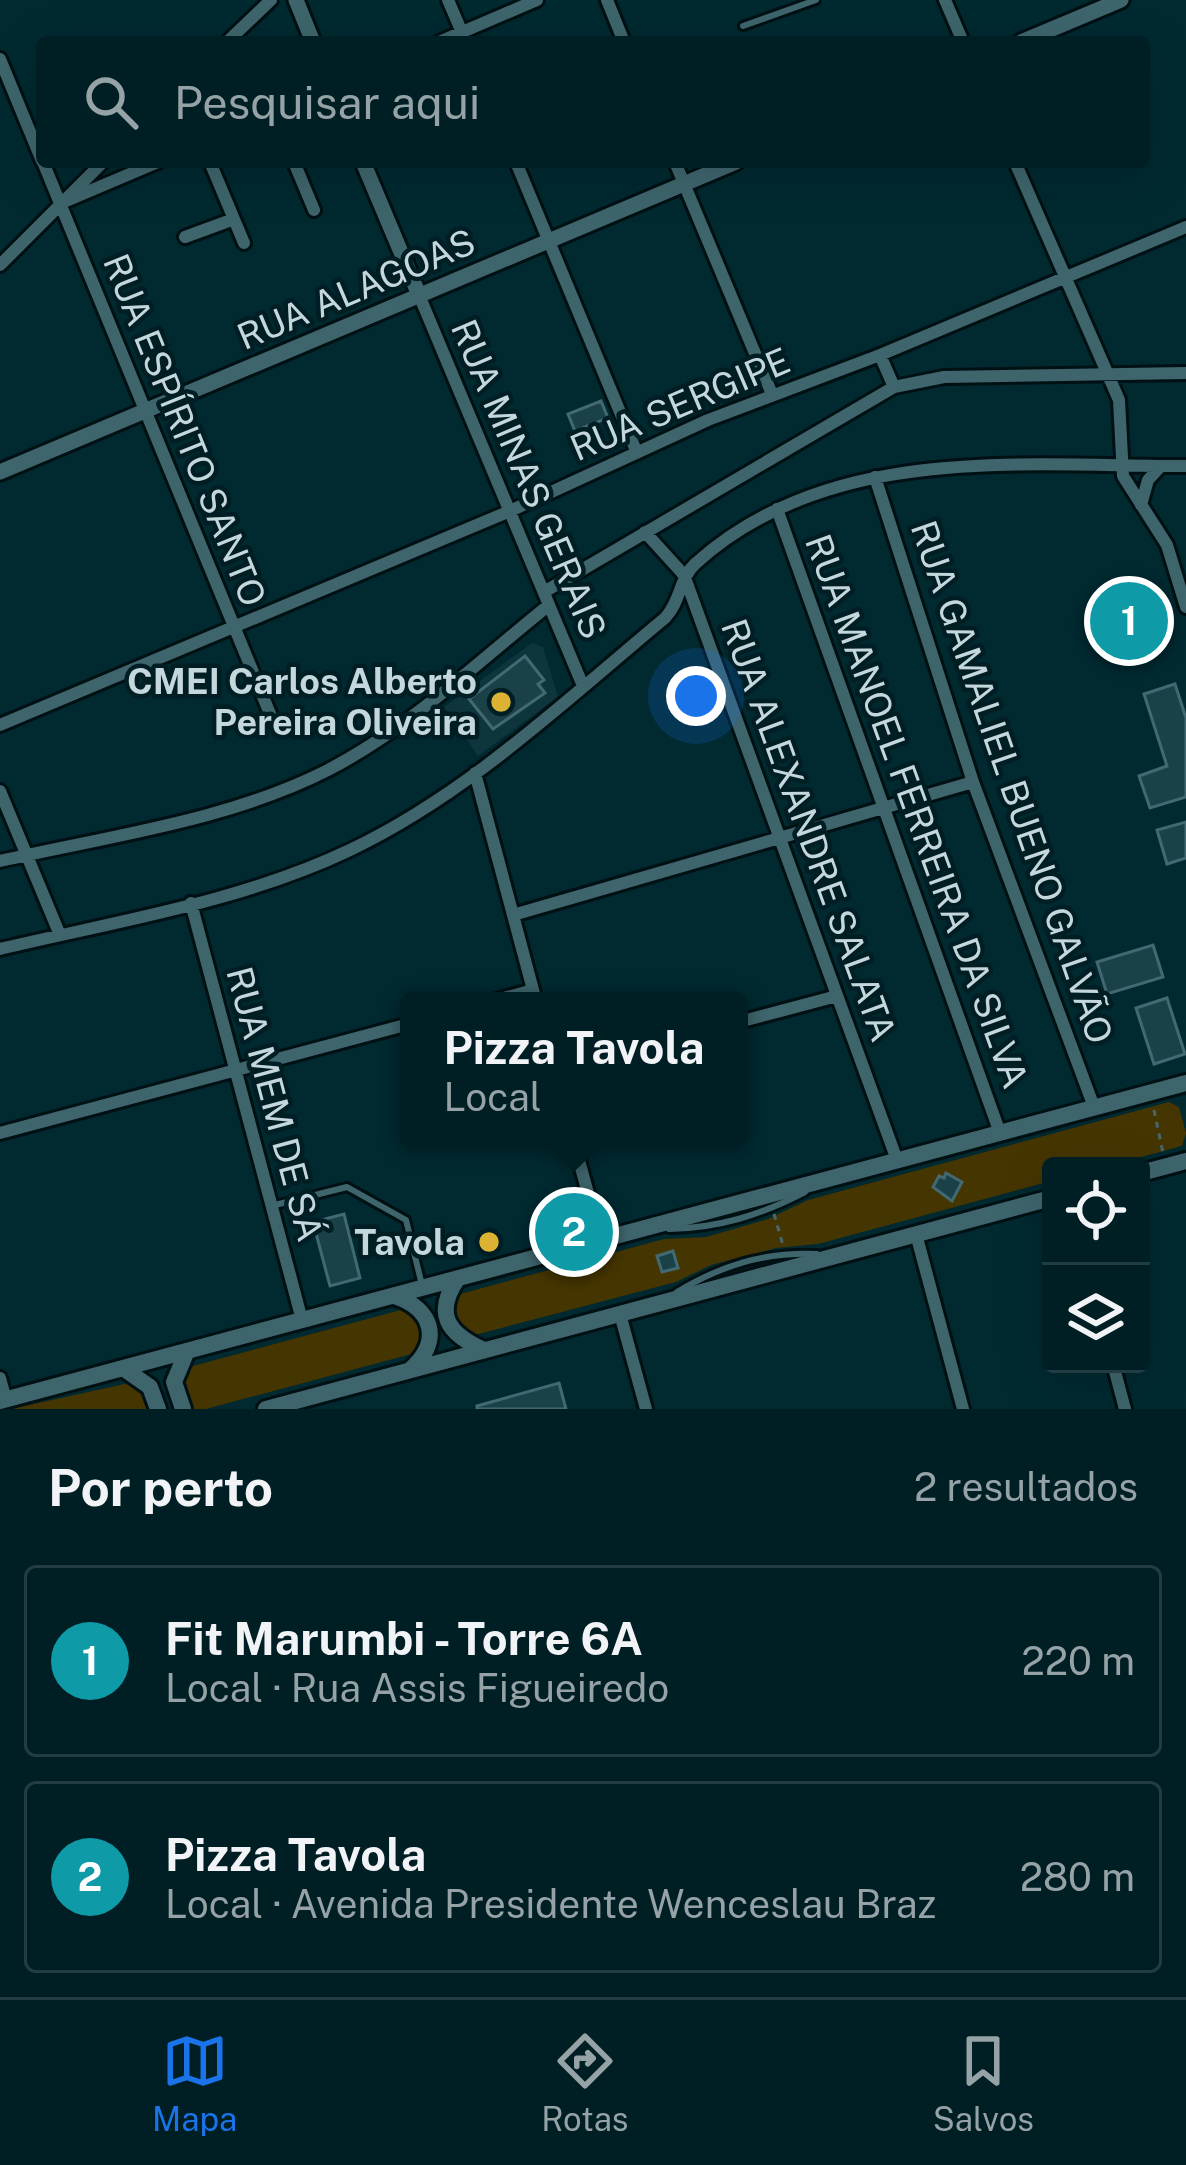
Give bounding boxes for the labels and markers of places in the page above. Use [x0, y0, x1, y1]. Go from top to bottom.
pin: 1 [1090, 576, 1168, 666]
place label: CMEI Carlos Alberto Pereira Oliveira [127, 660, 477, 743]
marker: CMEI Carlos Alberto Pereira Oliveira [488, 689, 514, 715]
pin: 2 [535, 1187, 613, 1277]
place label: Tavola [354, 1221, 465, 1263]
marker: Tavola [476, 1229, 502, 1255]

